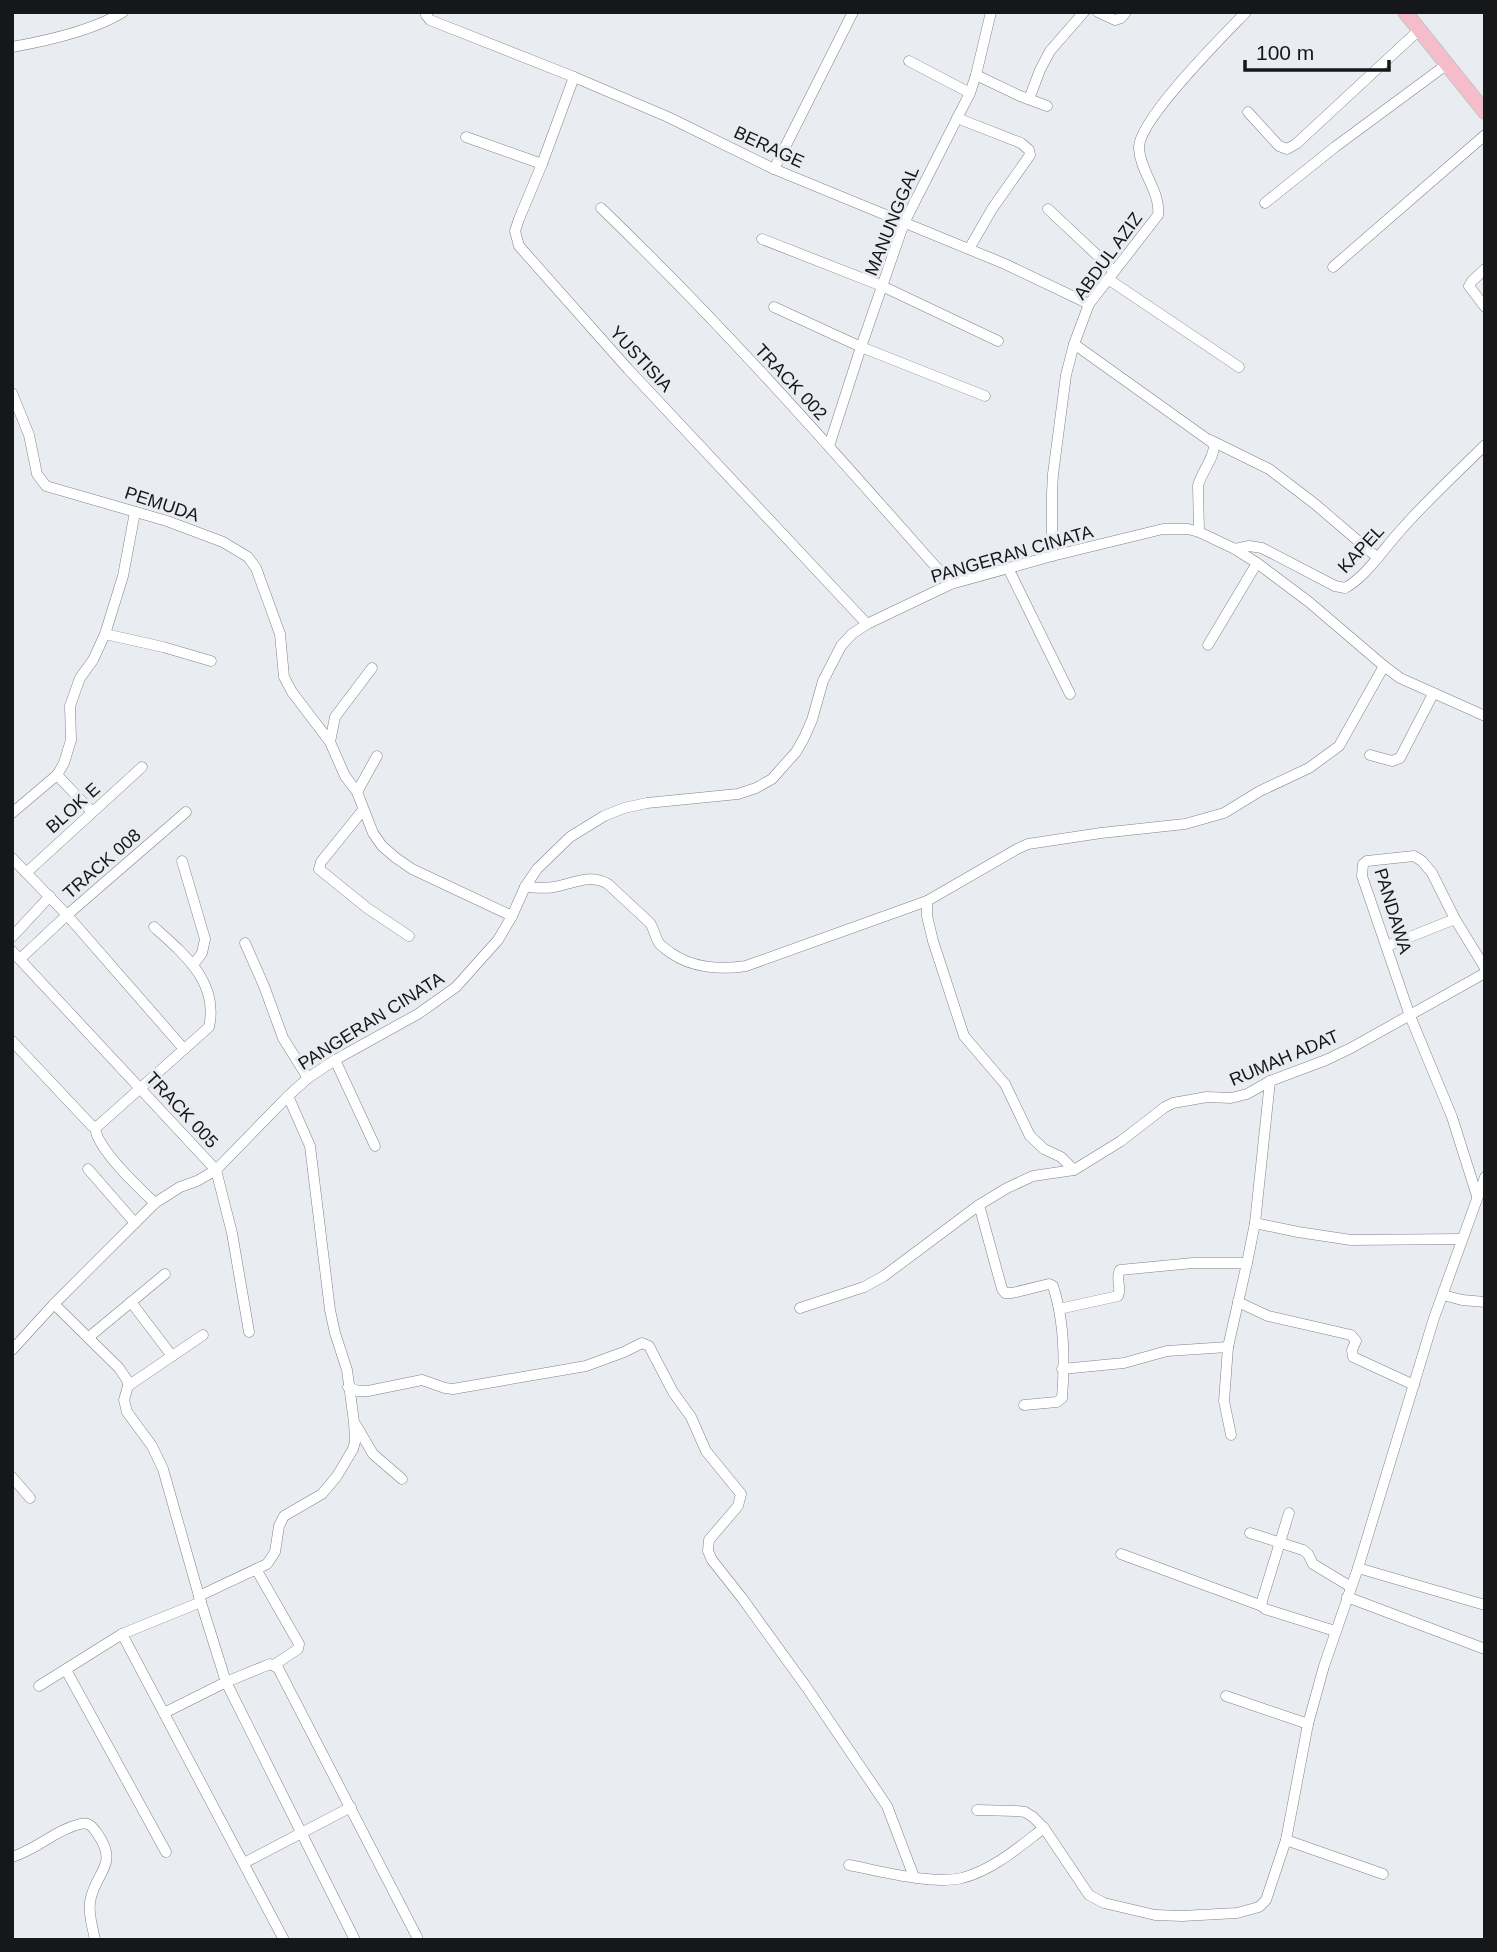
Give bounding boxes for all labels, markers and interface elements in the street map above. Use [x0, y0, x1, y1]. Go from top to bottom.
scale bar [1245, 28, 1388, 72]
text: 100 m [1256, 41, 1314, 64]
street label: BERAGE [731, 122, 807, 172]
street label: MANUNGGAL [861, 163, 923, 279]
street label: ABDUL AZIZ [1070, 209, 1146, 303]
street label: YUSTISIA [606, 322, 676, 396]
street label: TRACK 002 [751, 340, 831, 424]
street label: PEMUDA [122, 483, 202, 525]
street label: PANGERAN CINATA [928, 521, 1096, 587]
street label: KAPEL [1334, 521, 1388, 577]
street label: BLOK E [42, 779, 104, 837]
street label: TRACK 008 [59, 825, 145, 903]
street label: PANDAWA [1371, 866, 1415, 956]
street label: PANGERAN CINATA [294, 968, 448, 1074]
street label: RUMAH ADAT [1226, 1026, 1342, 1090]
street label: TRACK 005 [142, 1068, 222, 1152]

